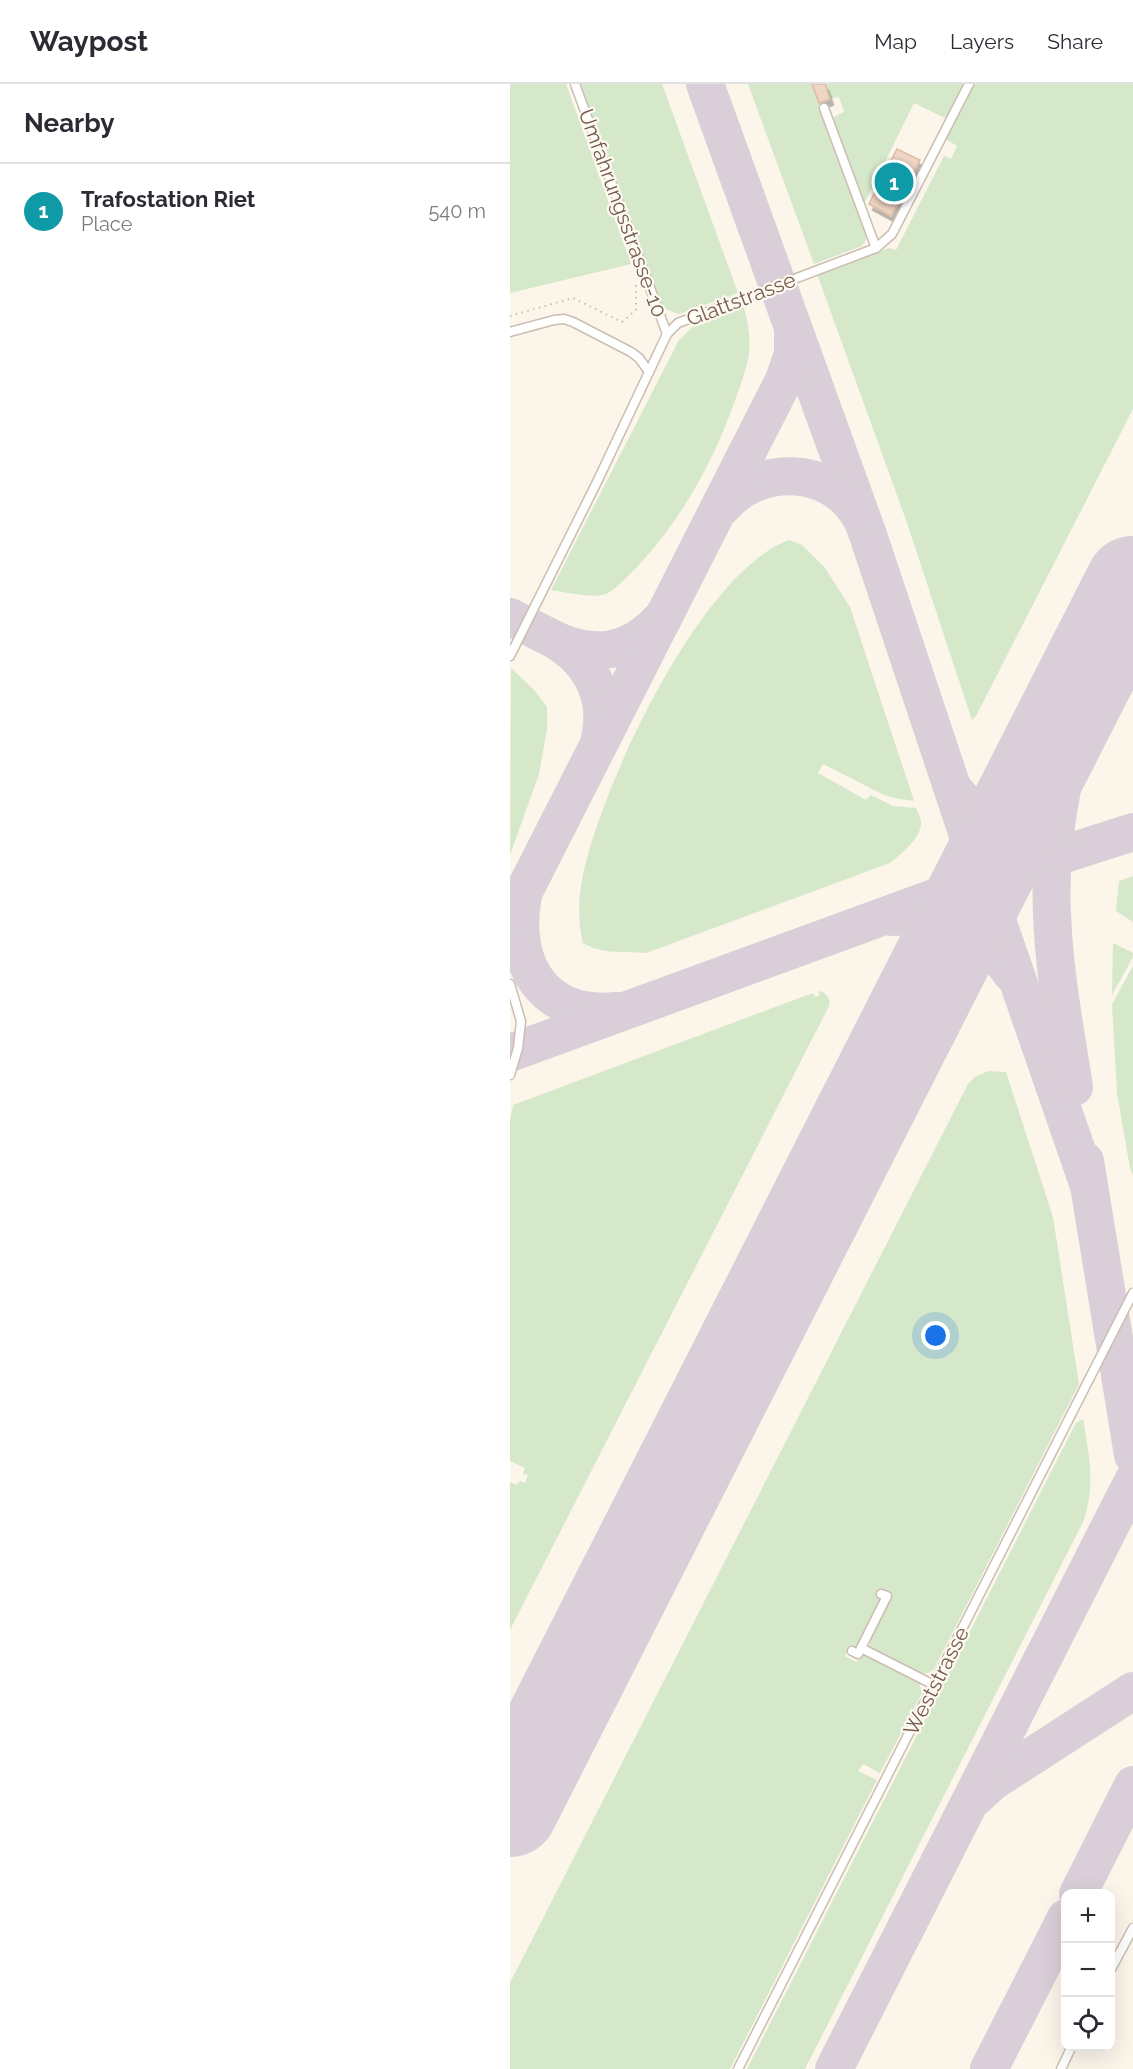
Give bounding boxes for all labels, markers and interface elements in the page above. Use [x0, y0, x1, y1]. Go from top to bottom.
text: Waypost [30, 25, 148, 58]
text: Map [874, 29, 917, 54]
text: Layers [950, 29, 1014, 54]
text: Share [1047, 29, 1103, 54]
street label: Umfahrungsstrasse-10 [574, 105, 672, 321]
text: Nearby [24, 108, 114, 138]
pin: 1 [874, 160, 914, 204]
text: Trafostation Riet [81, 186, 255, 212]
text: 1 [39, 199, 48, 223]
text: 540 m [428, 199, 486, 223]
text: Place [81, 212, 132, 236]
street label: Glattstrasse [683, 267, 799, 331]
your location [921, 1321, 950, 1350]
street label: Weststrasse [898, 1622, 974, 1740]
map controls [1061, 1889, 1115, 2051]
button: + [1061, 1889, 1115, 1943]
button: − [1061, 1943, 1115, 1997]
button: locate [1061, 1997, 1115, 2051]

